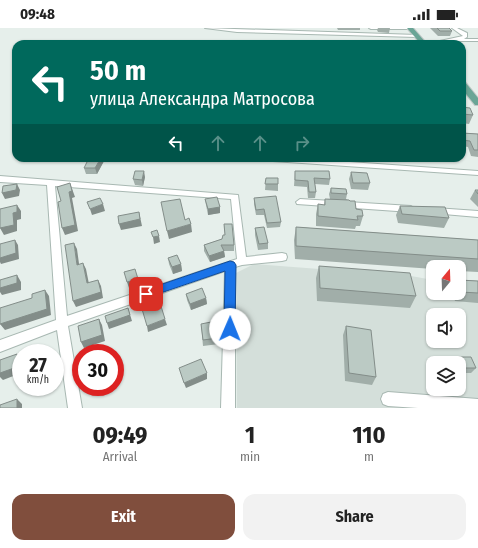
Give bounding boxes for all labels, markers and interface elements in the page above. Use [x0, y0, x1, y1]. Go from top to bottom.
text: 09:48 [20, 5, 55, 23]
text: 50 m [90, 54, 146, 87]
icon: left [24, 56, 76, 108]
text: улица Александра Матросова [90, 88, 315, 110]
icon: left [165, 132, 187, 154]
icon: ahead [207, 132, 229, 154]
icon: ahead [249, 132, 271, 154]
icon: right [291, 132, 313, 154]
north arrow [426, 260, 466, 300]
map controls [426, 260, 466, 396]
pin [129, 277, 163, 311]
icon: arrive [135, 283, 157, 305]
position arrow [209, 308, 251, 350]
button: sound [426, 308, 466, 348]
speed limit sign: 30 [72, 344, 124, 396]
text: 27 [29, 353, 47, 377]
button: layers [426, 356, 466, 396]
text: km/h [27, 374, 49, 386]
text: 09:49 [92, 421, 147, 449]
text: 1 [245, 421, 255, 449]
text: 110 [353, 421, 386, 449]
text: Arrival [103, 449, 137, 464]
text: min [240, 449, 260, 464]
text: m [364, 449, 374, 464]
button: Exit [12, 494, 235, 540]
button: Share [243, 494, 466, 540]

